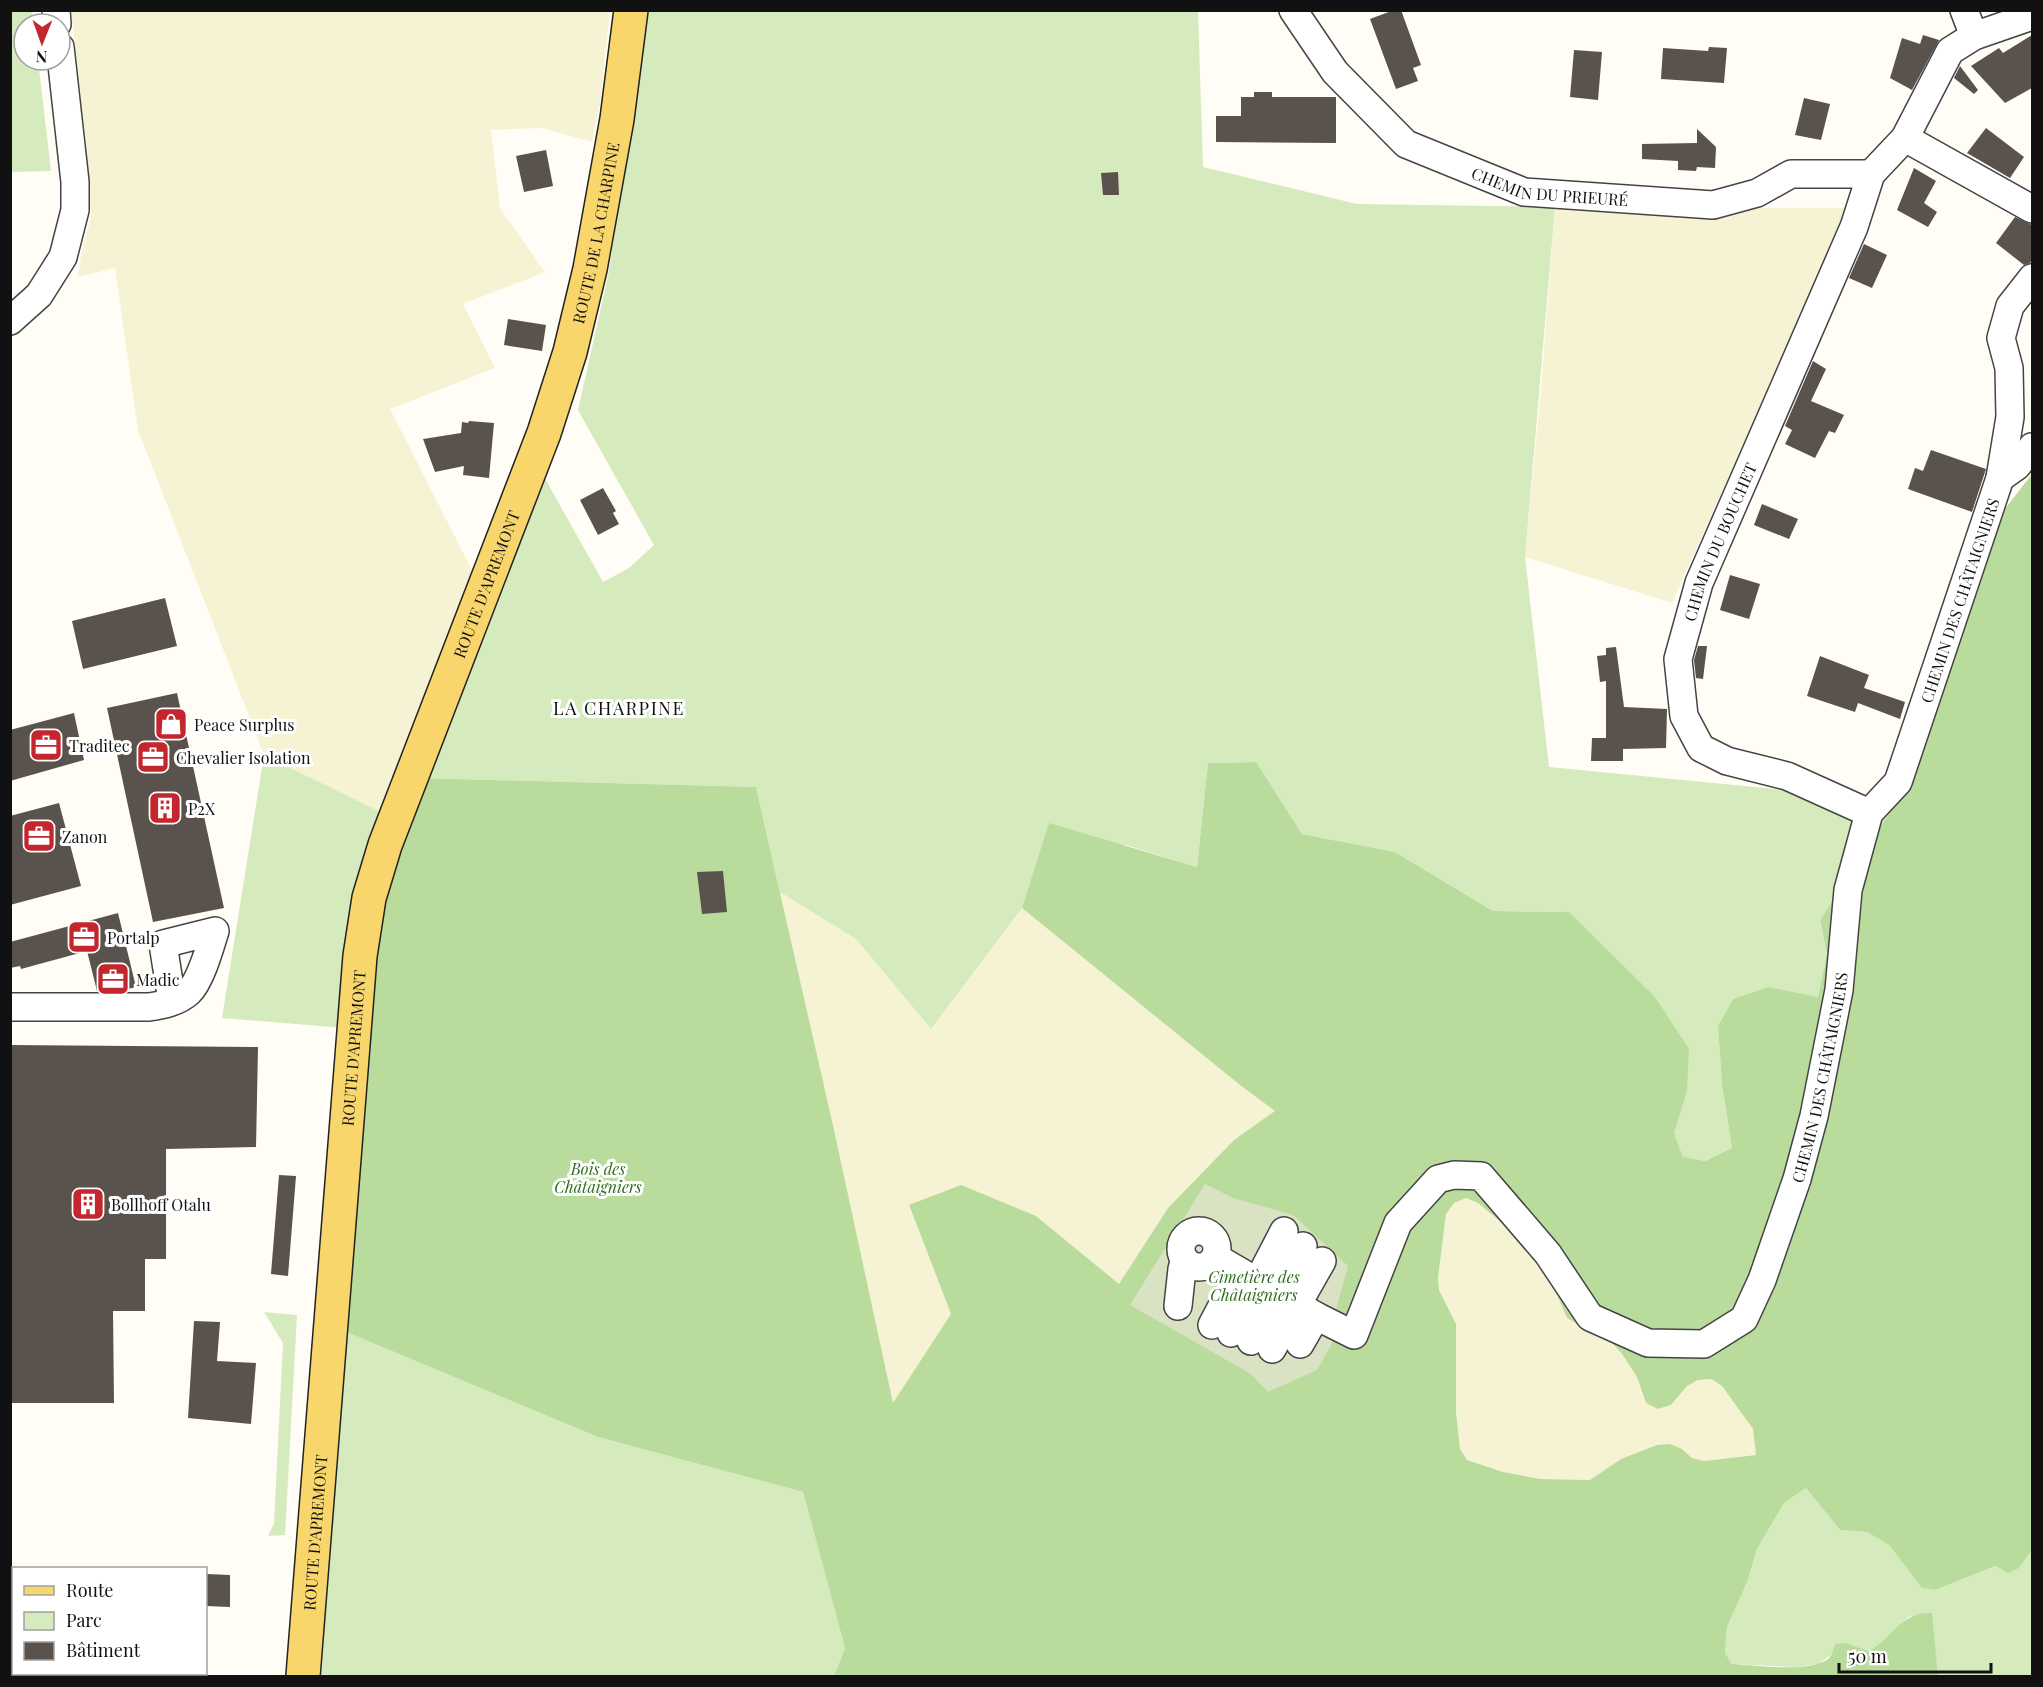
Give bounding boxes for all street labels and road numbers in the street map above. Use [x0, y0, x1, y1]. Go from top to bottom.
street label: ROUTE DE LA CHARPINE [567, 140, 623, 326]
street label: CHEMIN DU PRIEURÉ [1469, 161, 1629, 210]
street label: CHEMIN DU BOUCHET [1679, 459, 1761, 623]
street label: CHEMIN DES CHÂTAIGNIERS [1915, 495, 2003, 705]
street label: ROUTE D'APREMONT [448, 507, 524, 661]
street label: ROUTE D'APREMONT [336, 969, 369, 1127]
street label: CHEMIN DES CHÂTAIGNIERS [1786, 971, 1851, 1185]
street label: ROUTE D'APREMONT [298, 1454, 331, 1611]

